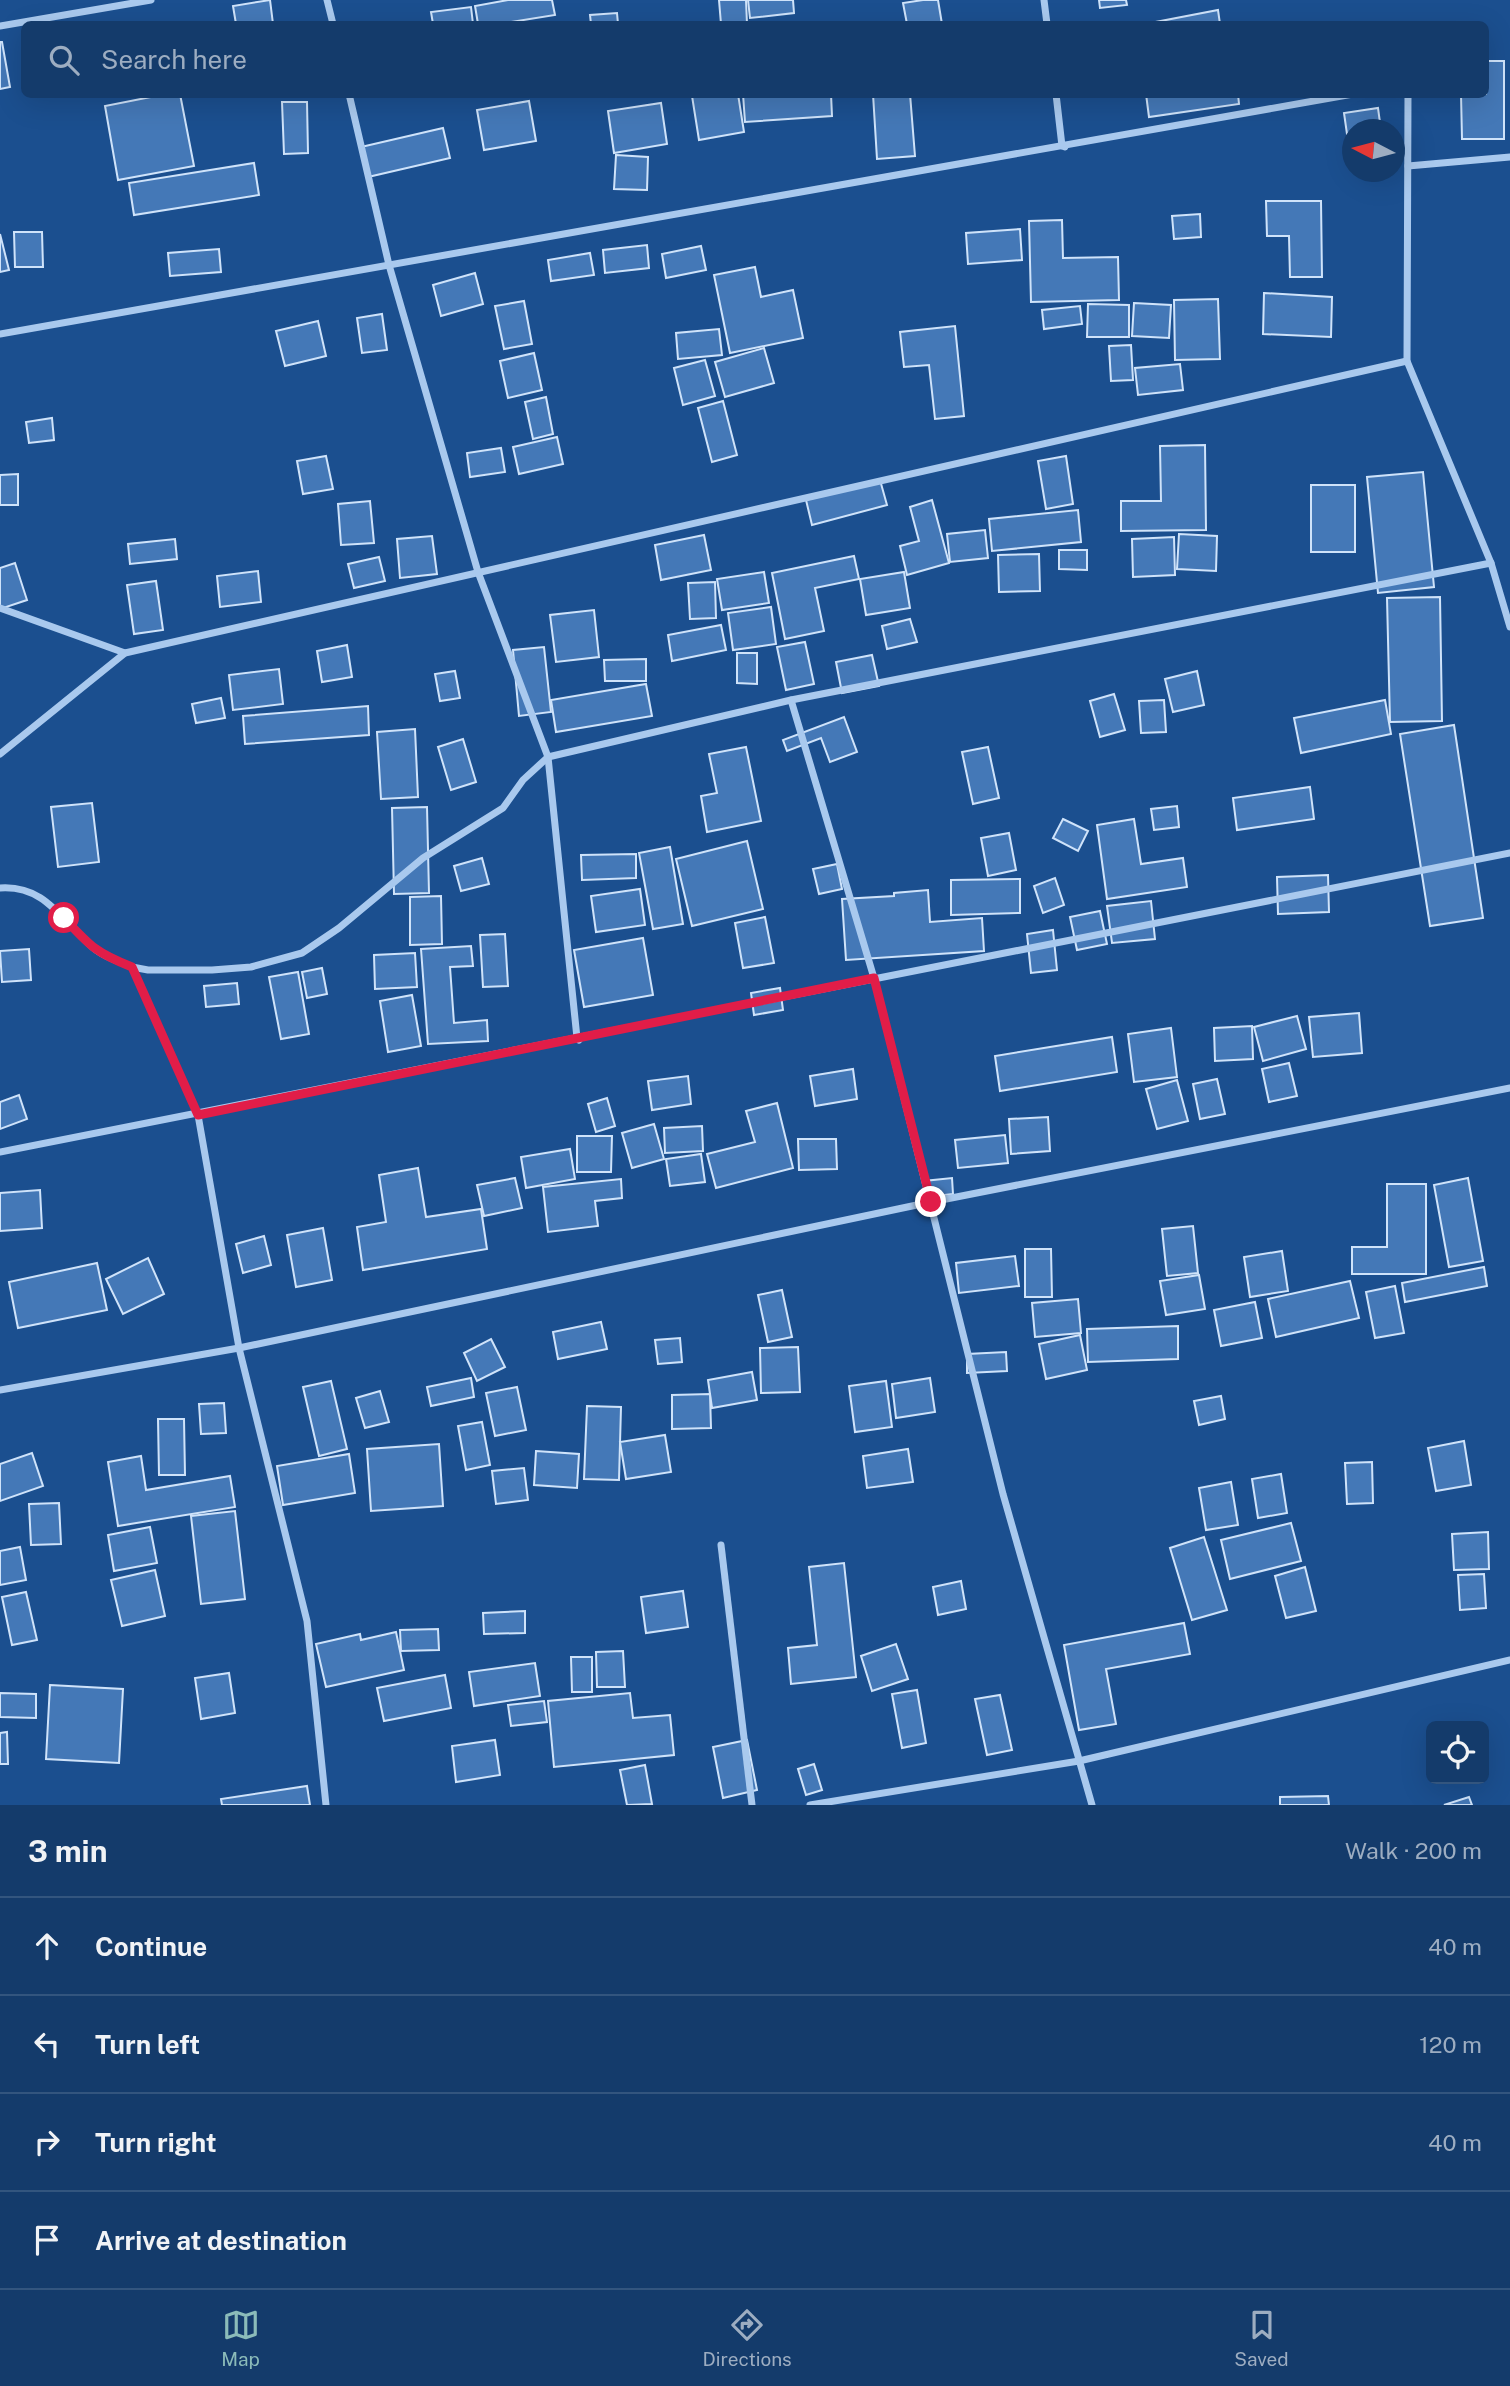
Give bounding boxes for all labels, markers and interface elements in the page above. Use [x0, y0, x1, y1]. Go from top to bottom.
search box [21, 21, 1489, 98]
icon: search [45, 41, 83, 79]
text: Search here [101, 44, 247, 75]
north arrow [1342, 119, 1405, 182]
route start [48, 902, 79, 933]
route end [915, 1186, 946, 1217]
map controls [1426, 1721, 1489, 1784]
button: locate [1426, 1721, 1489, 1784]
text: 3 min [28, 1833, 107, 1869]
text: Walk · 200 m [1345, 1837, 1482, 1864]
icon: ahead [28, 1927, 66, 1965]
text: Continue [95, 1931, 207, 1962]
text: 40 m [1428, 1933, 1482, 1960]
icon: left [28, 2025, 66, 2063]
text: Turn left [95, 2029, 200, 2060]
text: 120 m [1419, 2031, 1482, 2058]
icon: right [28, 2123, 66, 2161]
text: Turn right [95, 2127, 217, 2158]
text: 40 m [1428, 2129, 1482, 2156]
icon: arrive [28, 2221, 66, 2259]
text: Arrive at destination [95, 2225, 347, 2256]
tab: Map [221, 2306, 260, 2370]
tab: Directions [702, 2306, 792, 2370]
tab: Saved [1234, 2306, 1289, 2370]

